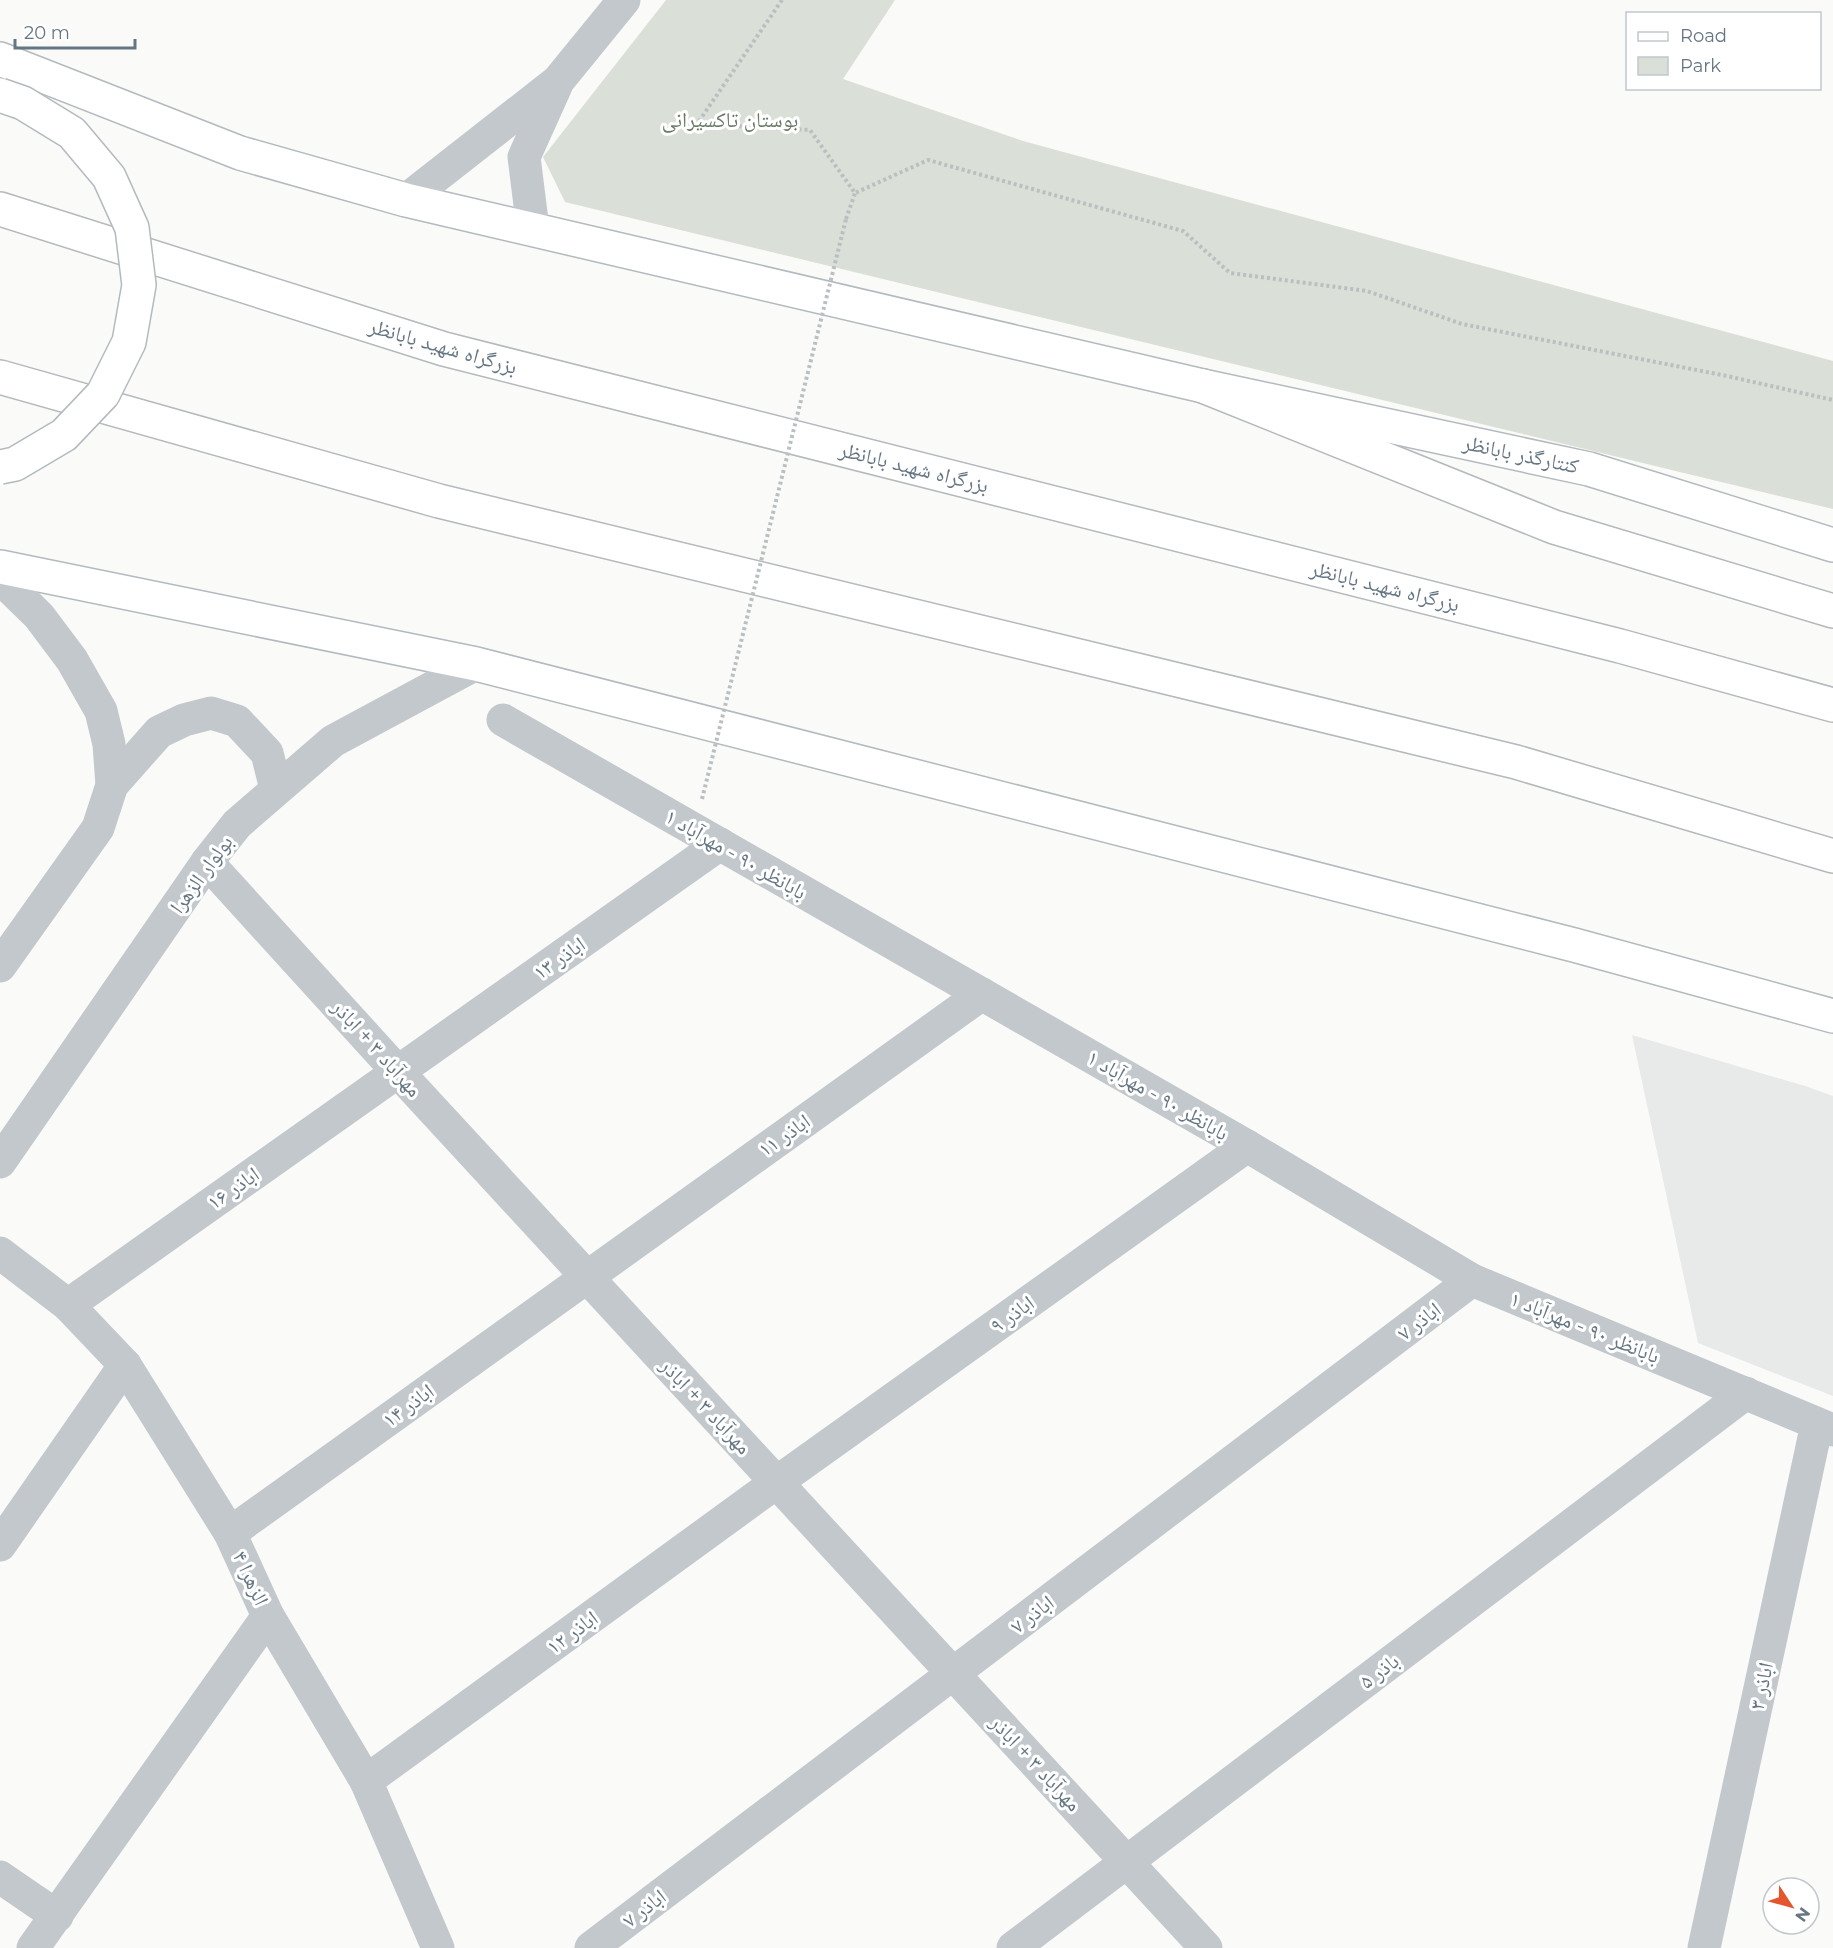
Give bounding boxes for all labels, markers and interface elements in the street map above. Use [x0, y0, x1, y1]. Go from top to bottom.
scale bar [15, 12, 135, 50]
legend [1626, 12, 1821, 90]
text: 20 m [24, 22, 70, 44]
text: Road [1680, 25, 1727, 47]
text: Park [1680, 55, 1721, 77]
park label: بوستان تاکسیرانی [662, 107, 798, 133]
street label: بزرگراه شهید بابانظر [365, 313, 520, 379]
street label: کنتارگذر بابانظر [1460, 429, 1581, 479]
street label: بزرگراه شهید بابانظر [836, 436, 991, 498]
street label: بزرگراه شهید بابانظر [1307, 555, 1462, 617]
street label: بابانظر ۹۰ - مهرآباد ۱ [661, 803, 811, 905]
street label: بولوار الزهرا [164, 830, 238, 918]
street label: اباذر ۱۳ [528, 931, 590, 985]
street label: مهرآباد ۳ + اباذر [326, 994, 427, 1102]
street label: بابانظر ۹۰ - مهرآباد ۱ [1083, 1044, 1233, 1146]
street label: اباذر ۱۱ [753, 1108, 815, 1162]
street label: اباذر ۱۶ [202, 1161, 264, 1215]
street label: بابانظر ۹۰ - مهرآباد ۱ [1507, 1286, 1663, 1368]
street label: اباذر ۹ [985, 1290, 1039, 1338]
street label: اباذر ۷ [1392, 1297, 1446, 1345]
street label: مهرآباد ۳ + اباذر [655, 1352, 757, 1459]
street label: اباذر ۱۴ [377, 1378, 439, 1432]
street label: الزهرا ۴ [228, 1547, 274, 1609]
street label: اباذر ۷ [1005, 1590, 1059, 1638]
street label: اباذر ۱۲ [541, 1605, 603, 1659]
street label: باذر ۵ [1354, 1648, 1404, 1694]
street label: اباذر ۳ [1744, 1660, 1778, 1712]
street label: مهرآباد ۳ + اباذر [985, 1709, 1087, 1816]
north arrow [1761, 1876, 1821, 1936]
street label: اباذر ۷ [617, 1884, 671, 1932]
text: N [1791, 1904, 1814, 1925]

